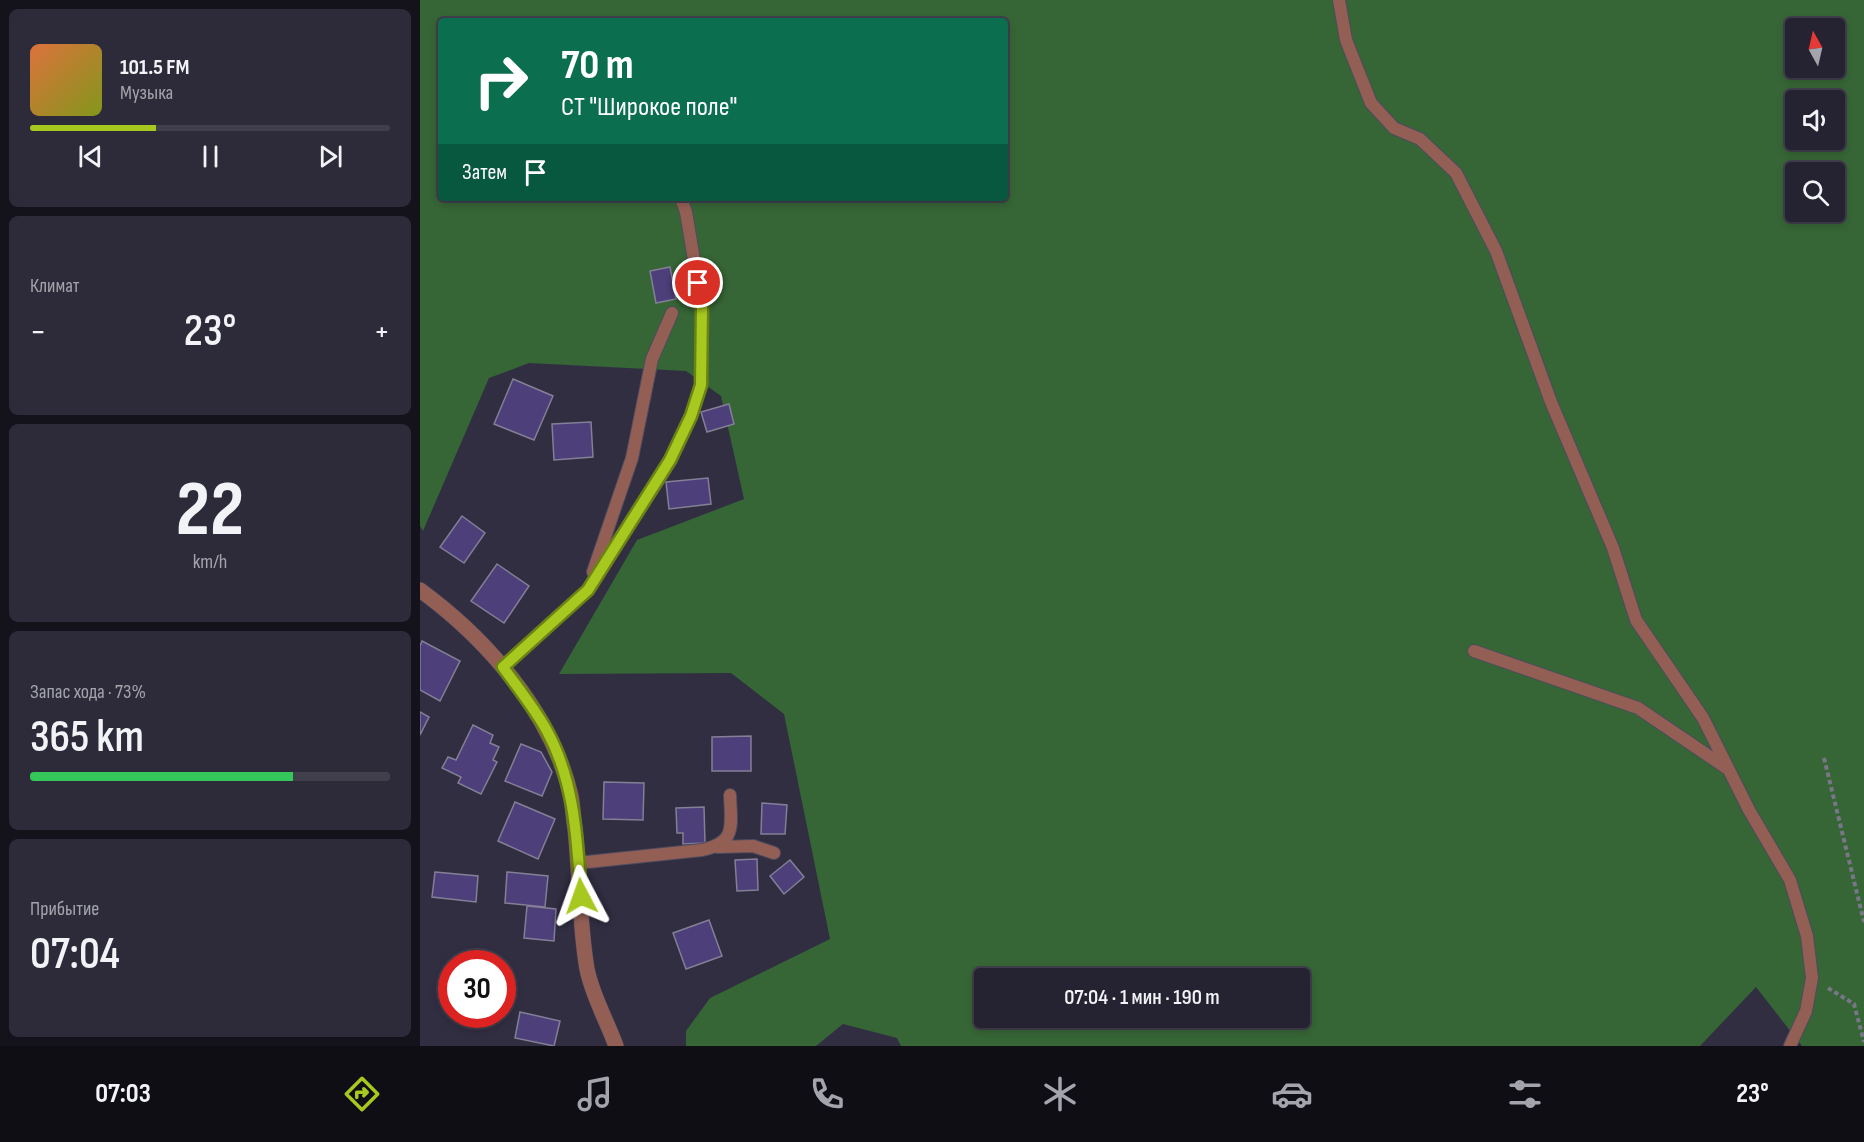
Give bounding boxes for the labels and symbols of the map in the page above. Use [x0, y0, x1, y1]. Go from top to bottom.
north arrow [1785, 18, 1845, 78]
pin [672, 257, 723, 308]
position arrow [549, 864, 613, 928]
speed limit sign: 30 [438, 950, 516, 1028]

